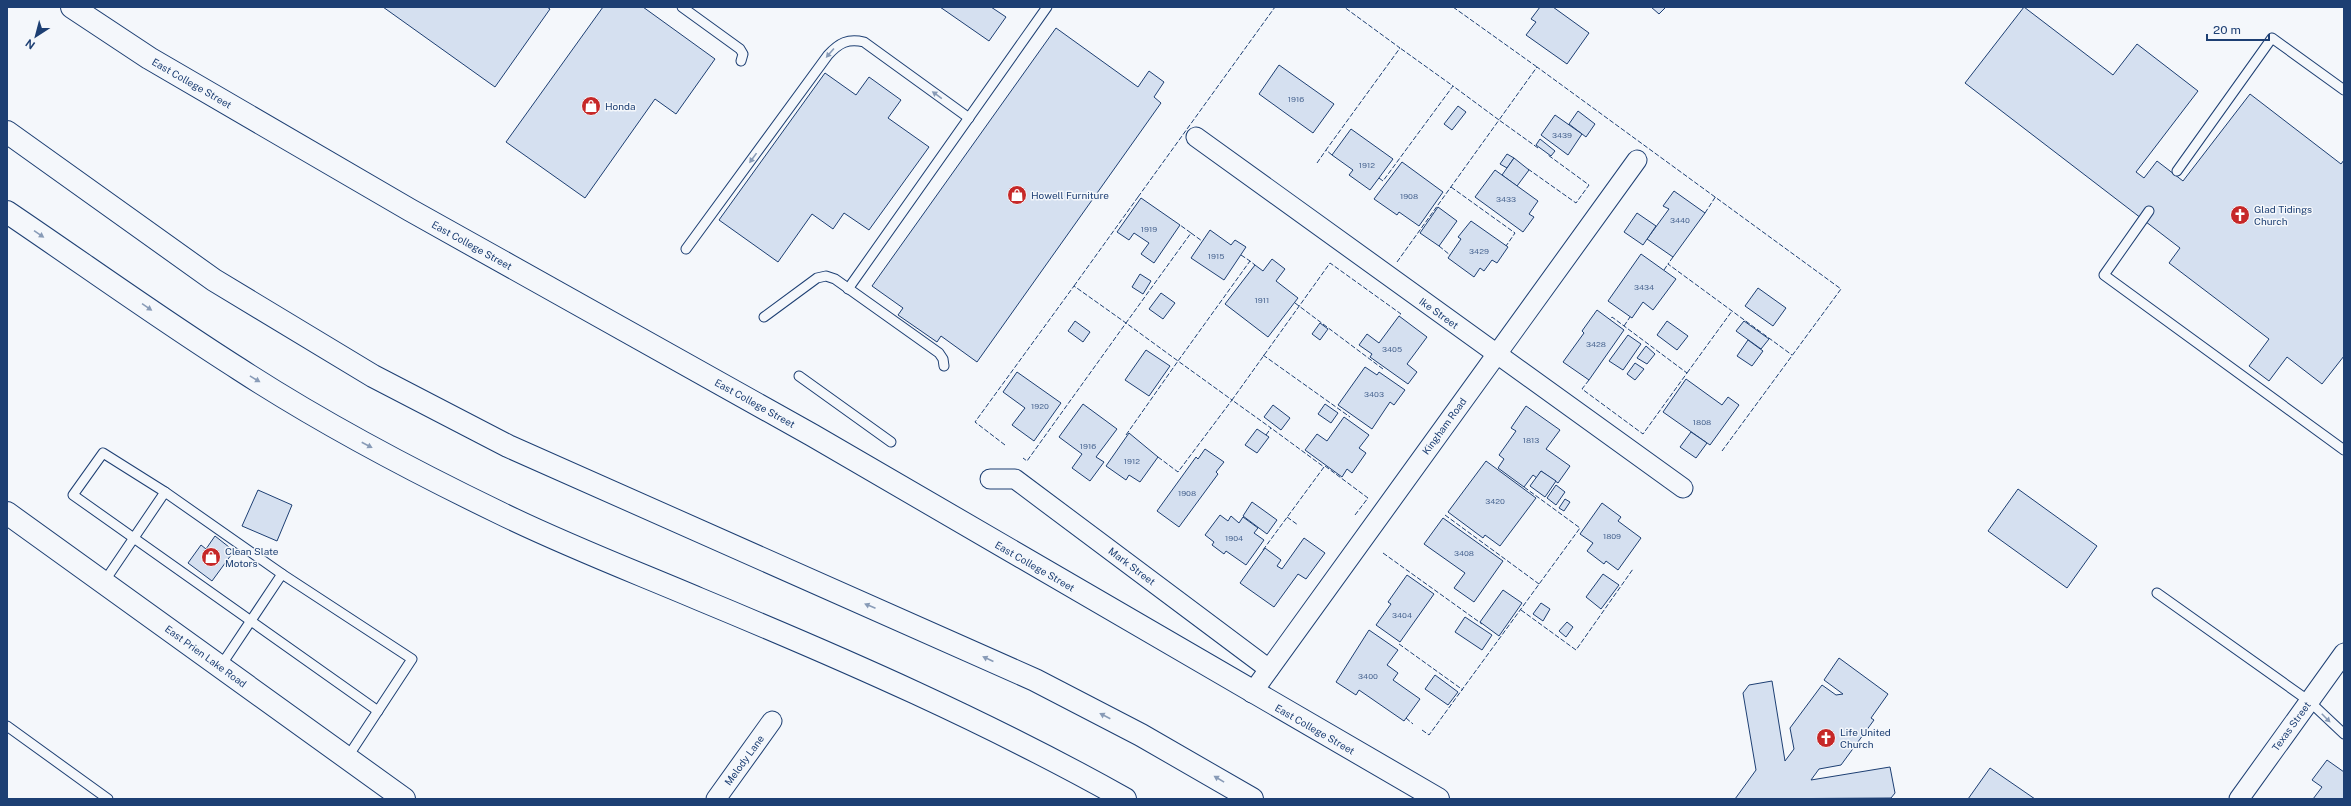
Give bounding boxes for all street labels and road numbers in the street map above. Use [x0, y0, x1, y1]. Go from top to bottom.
street label: East College Street [150, 55, 234, 111]
street label: East College Street [430, 218, 514, 272]
street label: Ike Street [1417, 295, 1461, 331]
street label: East College Street [713, 376, 797, 430]
street label: Kingham Road [1419, 395, 1469, 457]
street label: East College Street [993, 538, 1077, 594]
street label: Mark Street [1106, 544, 1158, 588]
street label: East Prien Lake Road [163, 622, 249, 690]
street label: Texas Street [2269, 699, 2313, 753]
street label: East College Street [1273, 701, 1357, 757]
street label: Melody Lane [722, 732, 766, 787]

